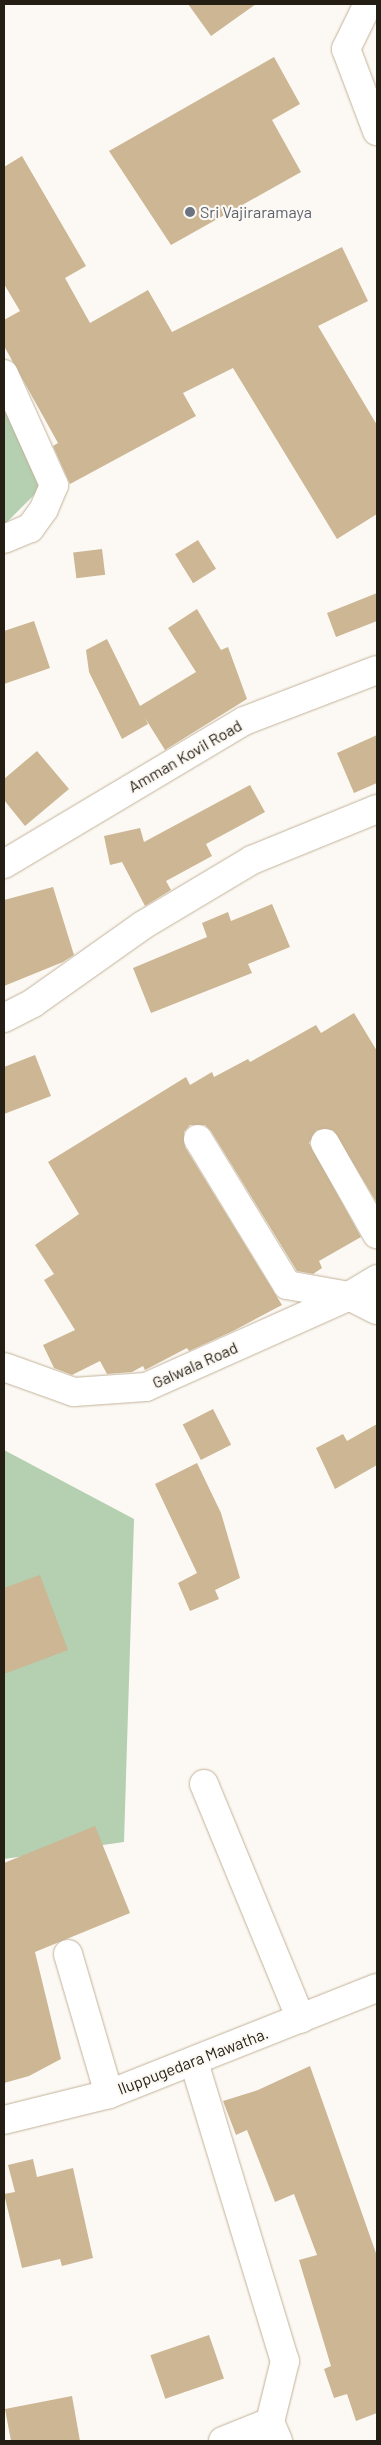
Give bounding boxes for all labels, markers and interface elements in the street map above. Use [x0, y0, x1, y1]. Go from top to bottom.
place label: Sri Vajiraramaya [200, 202, 312, 222]
marker: Sri Vajiraramaya [184, 206, 196, 218]
street label: Amman Kovil Road [125, 716, 245, 796]
street label: Galwala Road [149, 1338, 241, 1392]
street label: Iluppugedara Mawatha. [115, 2023, 271, 2099]

